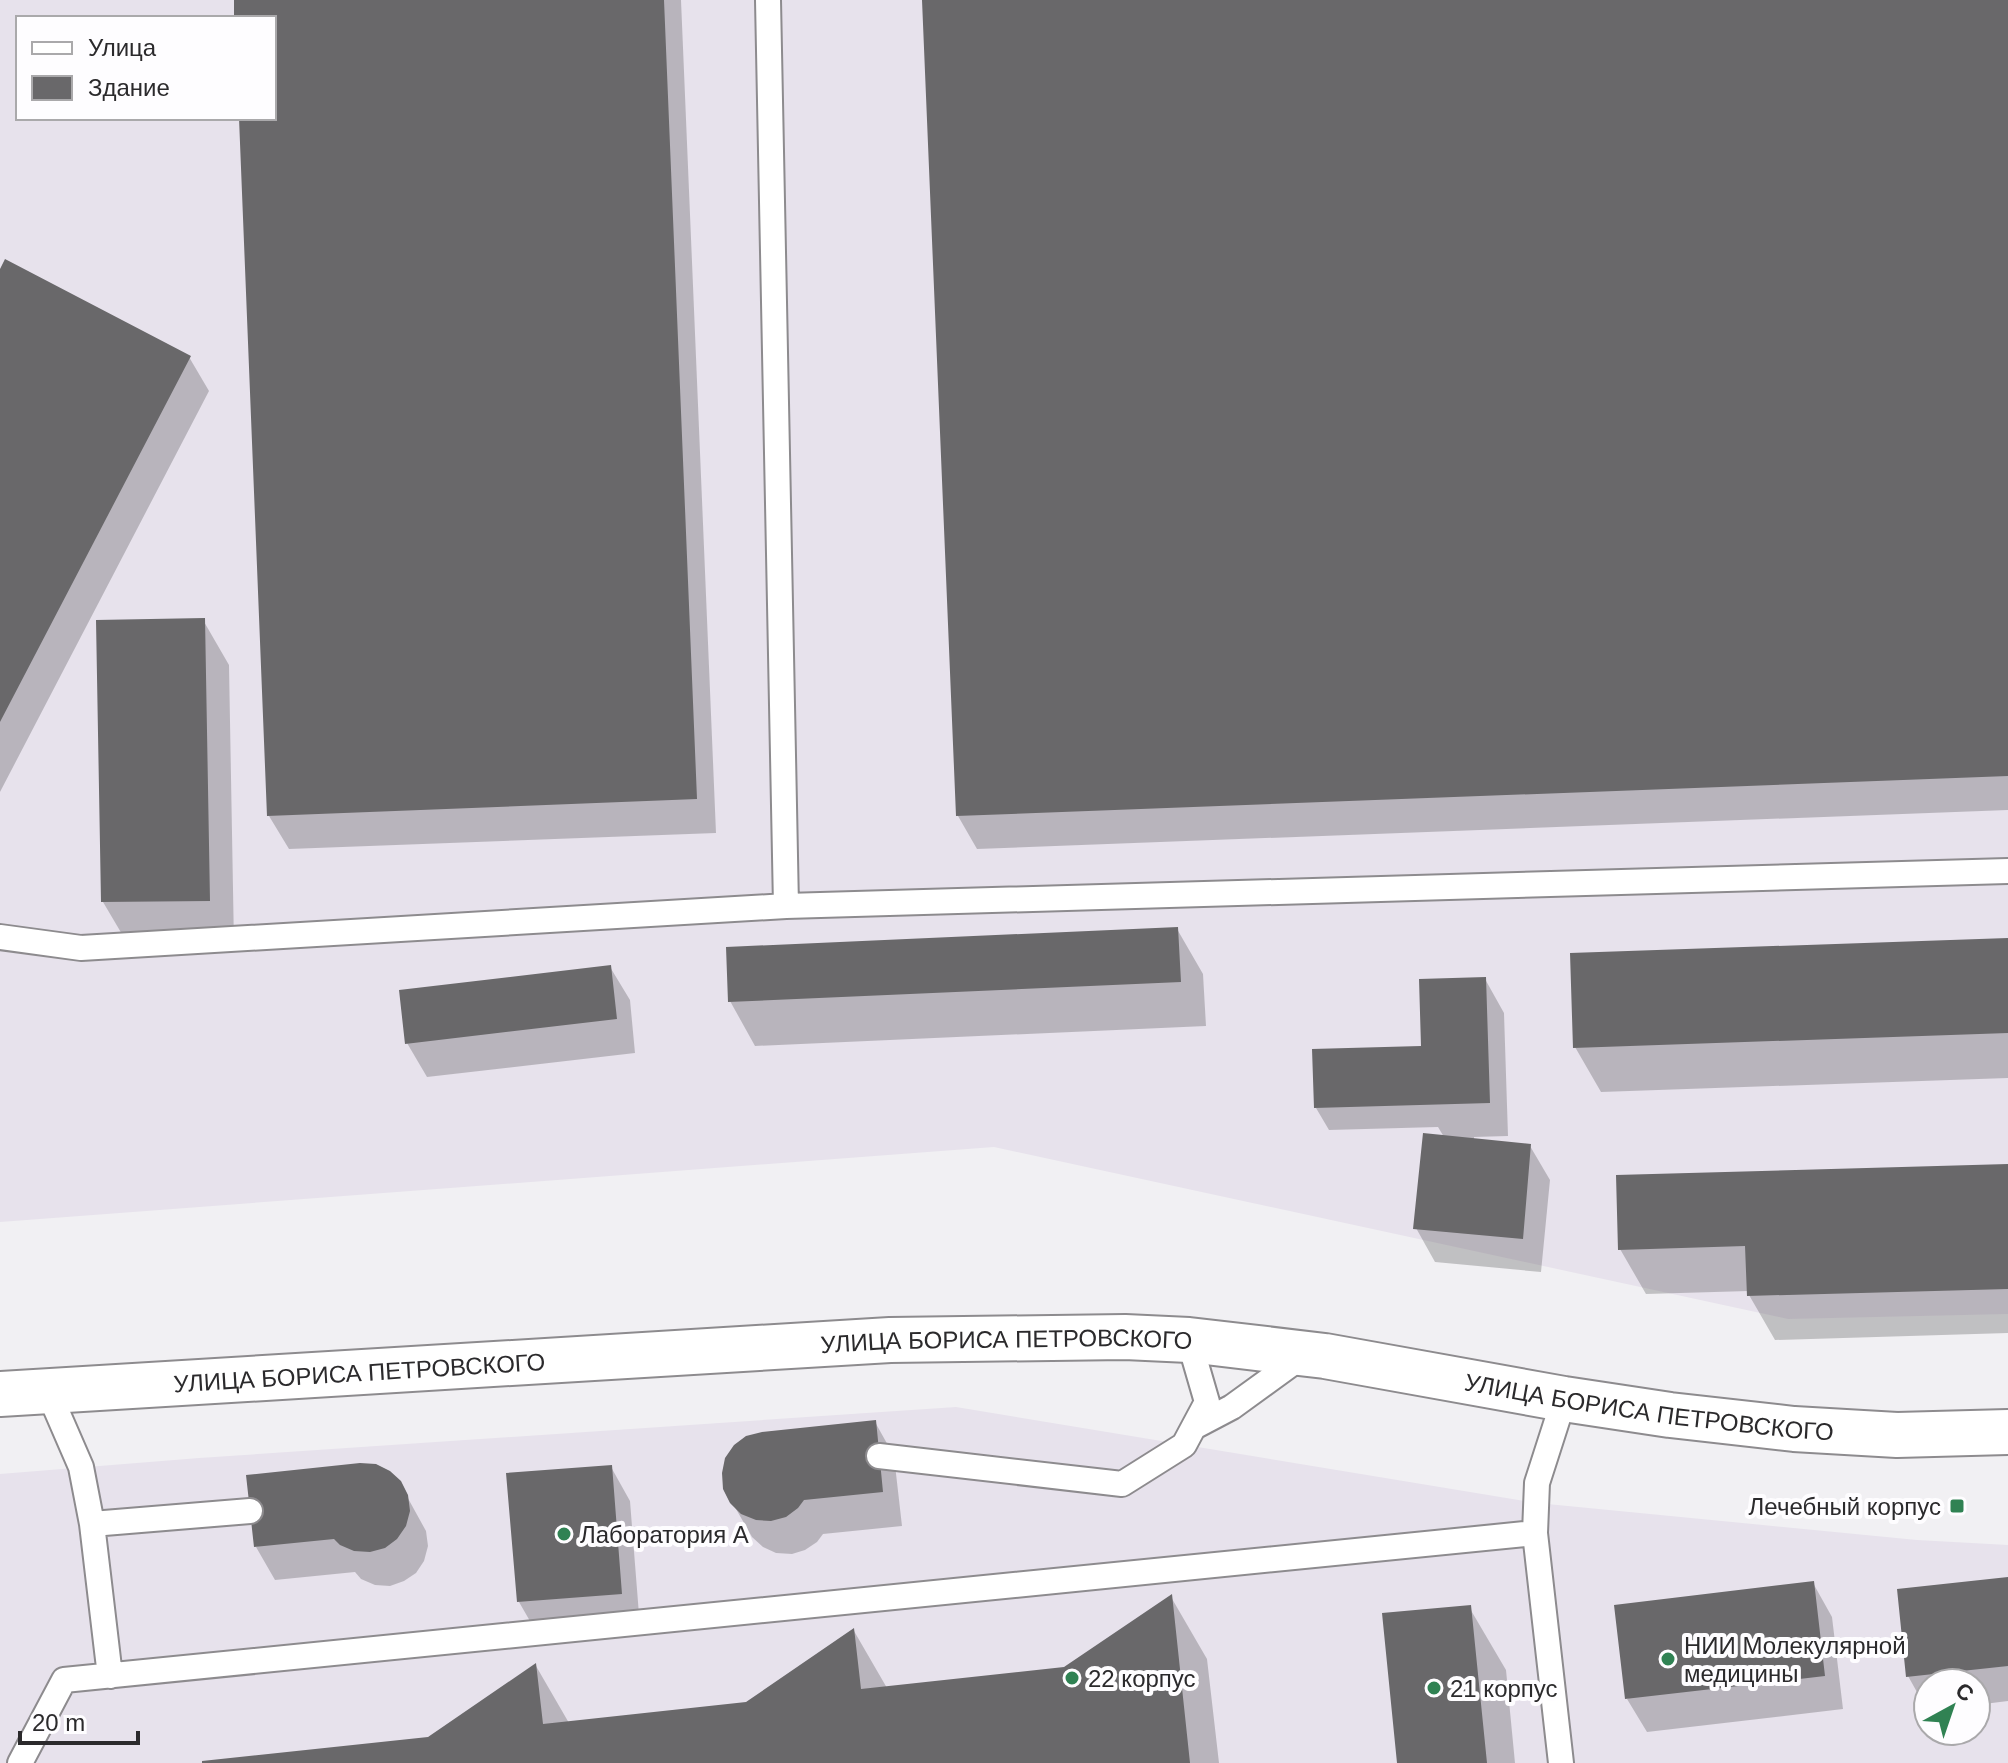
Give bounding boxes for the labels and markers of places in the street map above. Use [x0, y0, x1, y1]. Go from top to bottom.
place label: Лечебный корпус [1749, 1493, 1941, 1520]
marker: Лечебный корпус [1948, 1497, 1966, 1515]
place label: Лаборатория А [580, 1521, 749, 1548]
marker: Лаборатория А [555, 1525, 573, 1543]
place label: НИИ Молекулярной медицины [1684, 1632, 1906, 1687]
marker: НИИ Молекулярной медицины [1659, 1650, 1677, 1668]
place label: 22 корпус [1088, 1665, 1196, 1692]
marker: 22 корпус [1063, 1669, 1081, 1687]
place label: 21 корпус [1450, 1675, 1558, 1702]
marker: 21 корпус [1425, 1679, 1443, 1697]

